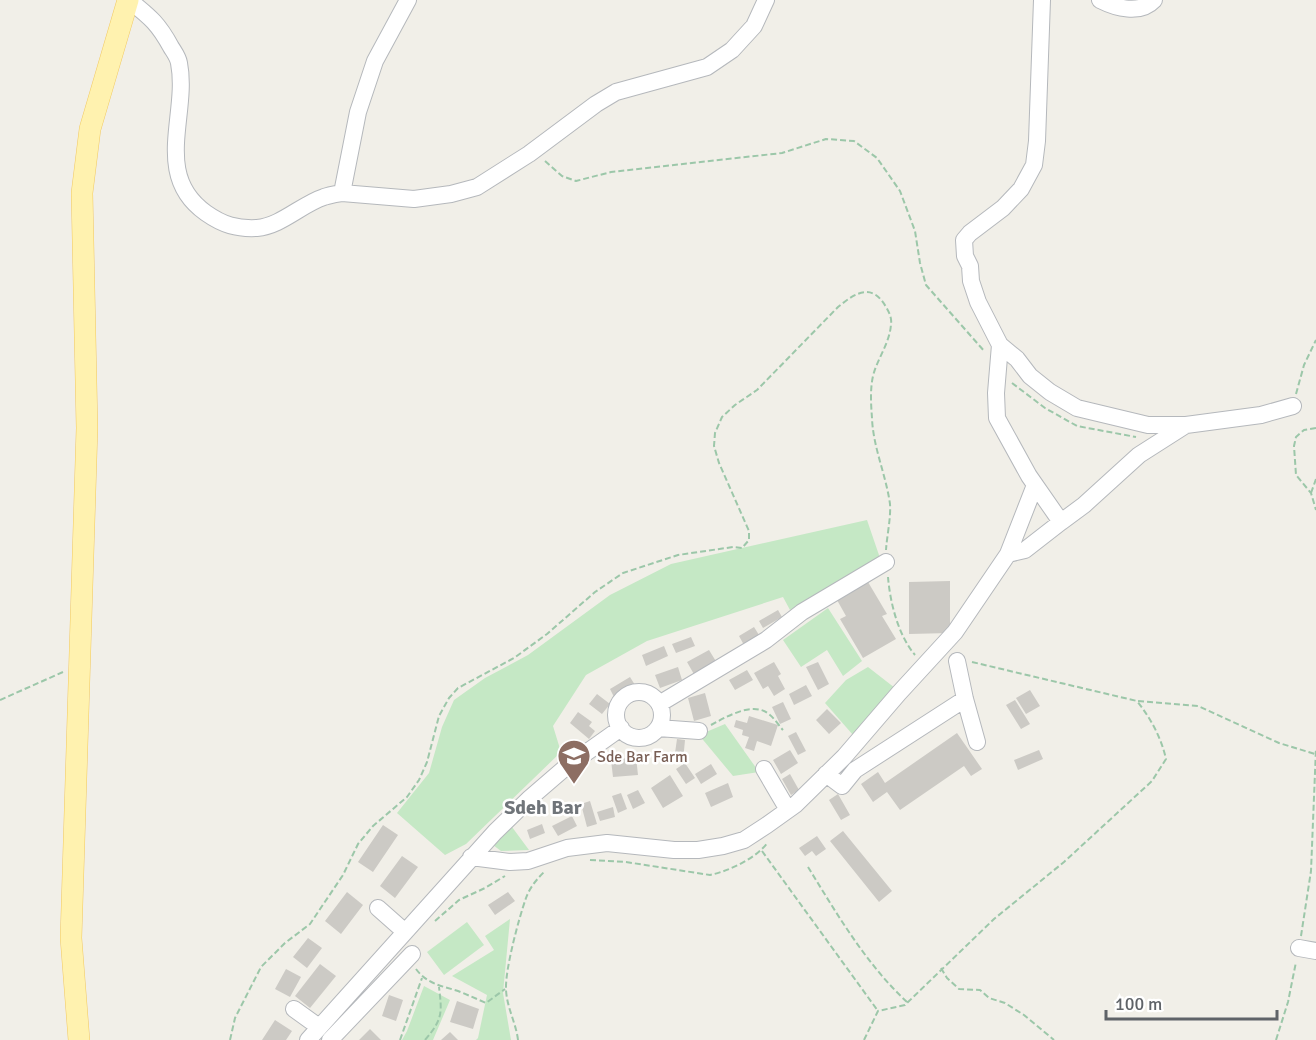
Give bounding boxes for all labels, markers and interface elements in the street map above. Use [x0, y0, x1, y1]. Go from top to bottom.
school or university icon: Sde Bar Farm [556, 738, 592, 785]
place label: Sde Bar Farm [597, 747, 688, 767]
district label: Sdeh Bar [504, 795, 582, 820]
scale bar [1106, 983, 1277, 1021]
text: 100 m [1115, 993, 1162, 1015]

